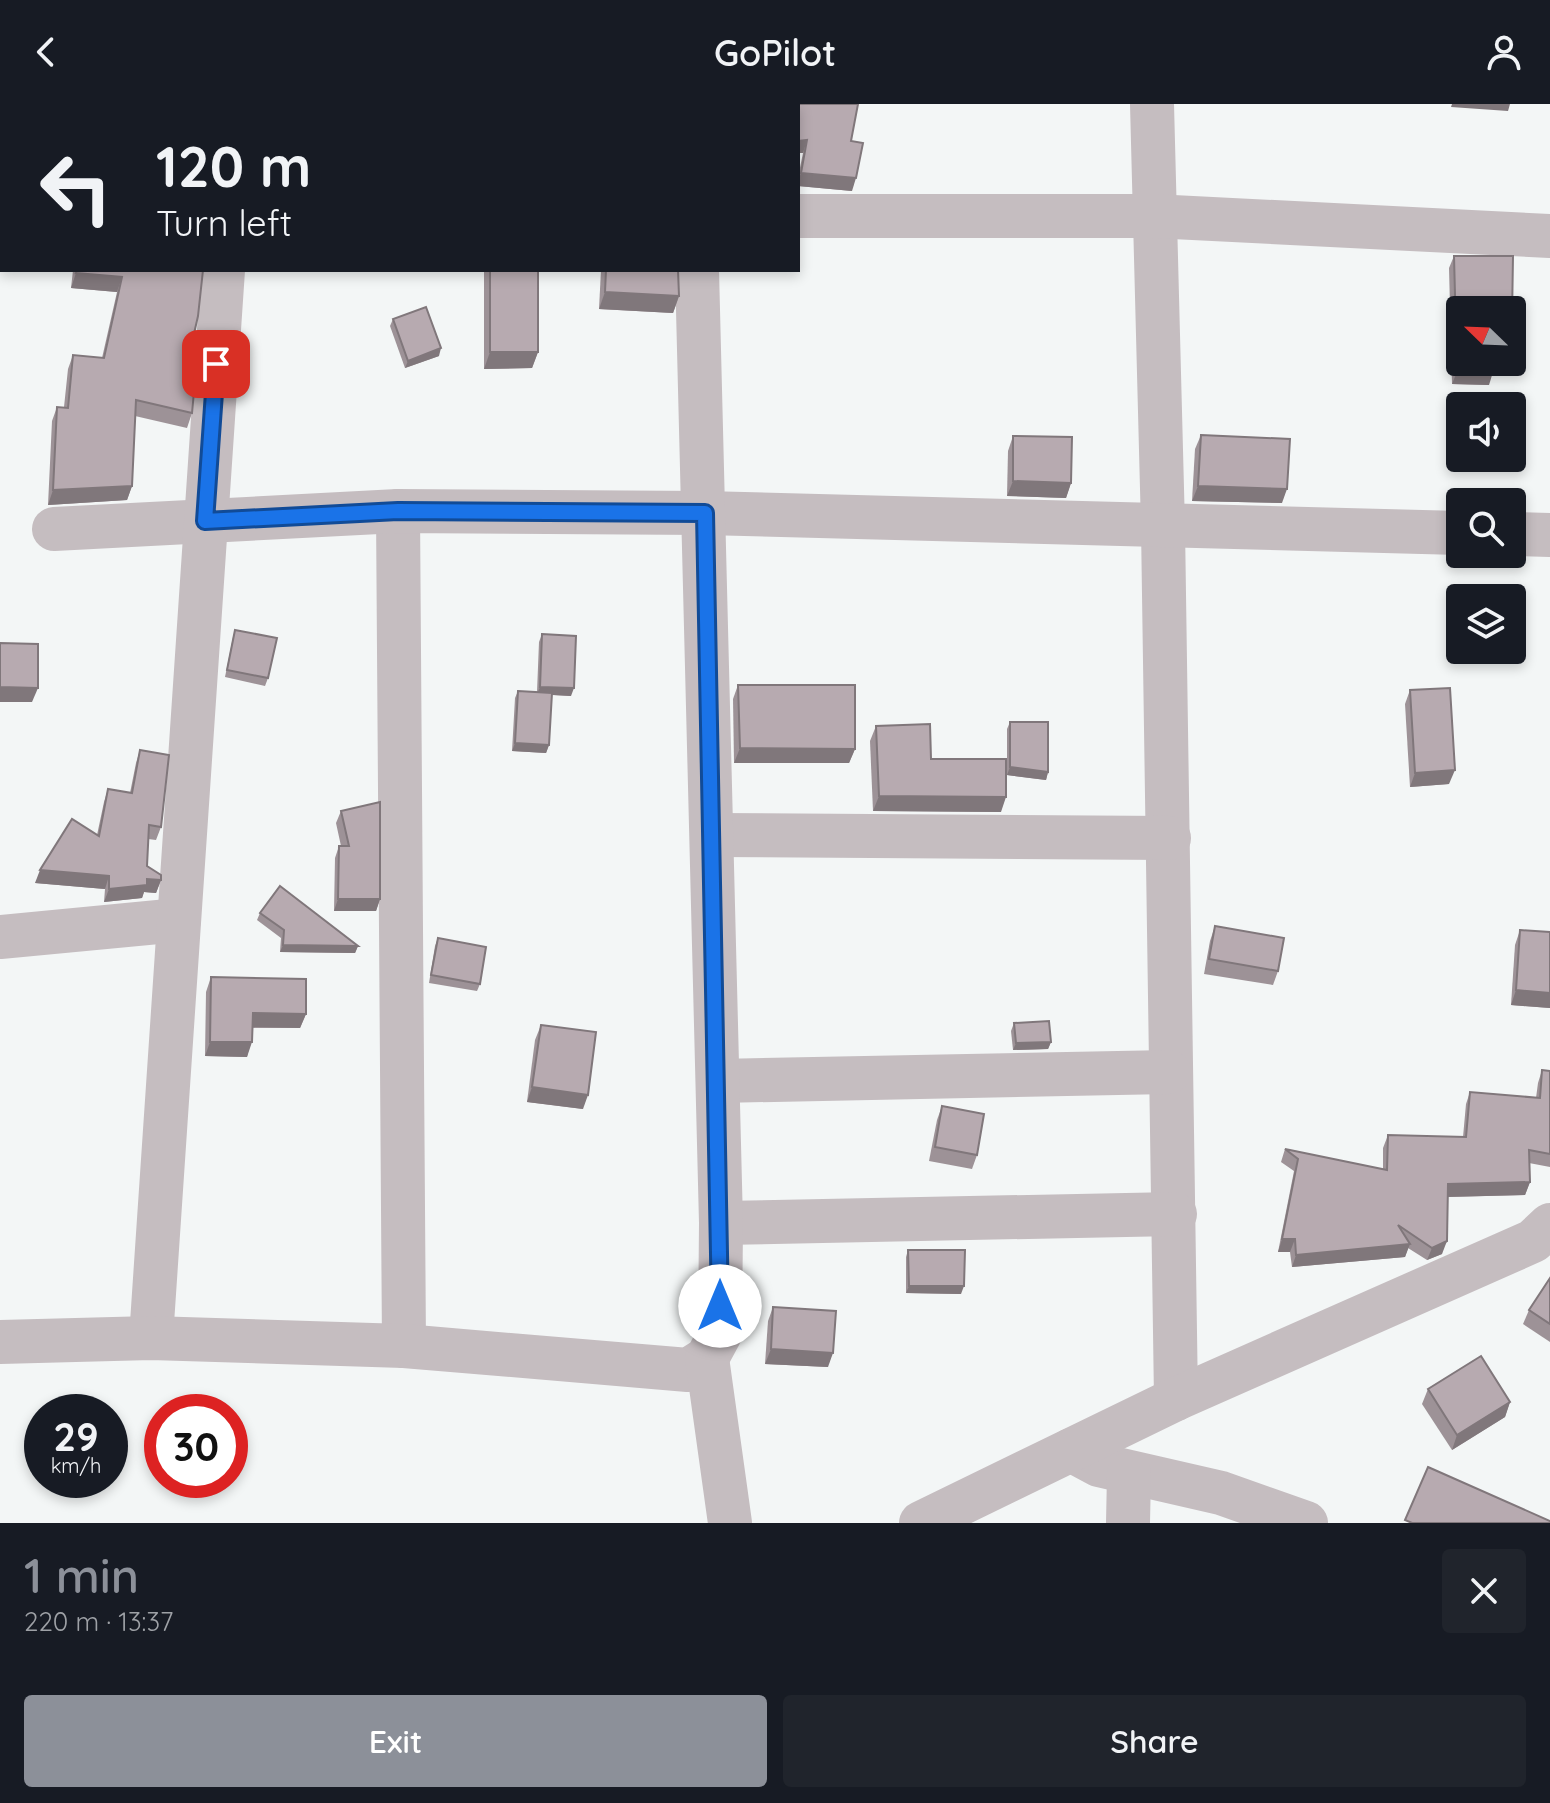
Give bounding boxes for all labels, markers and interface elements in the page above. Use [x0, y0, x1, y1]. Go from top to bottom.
icon: back [24, 30, 68, 74]
text: GoPilot [714, 30, 836, 75]
icon: person [1482, 30, 1526, 74]
text: 120 m [156, 131, 311, 201]
icon: left [24, 136, 128, 240]
text: Turn left [156, 200, 292, 245]
north arrow [1446, 296, 1526, 376]
map controls [1446, 296, 1526, 664]
pin [182, 330, 250, 398]
icon: arrive [194, 342, 238, 386]
button: sound [1446, 392, 1526, 472]
button: search [1446, 488, 1526, 568]
button: layers [1446, 584, 1526, 664]
position arrow [678, 1264, 762, 1348]
speed limit sign: 30 [144, 1394, 248, 1498]
text: 29 [53, 1411, 99, 1461]
text: km/h [51, 1453, 101, 1478]
text: 1 min [24, 1545, 139, 1605]
button: close [1442, 1549, 1526, 1633]
text: 220 m · 13:37 [24, 1605, 173, 1638]
button: Exit [24, 1695, 767, 1787]
button: Share [783, 1695, 1526, 1787]

